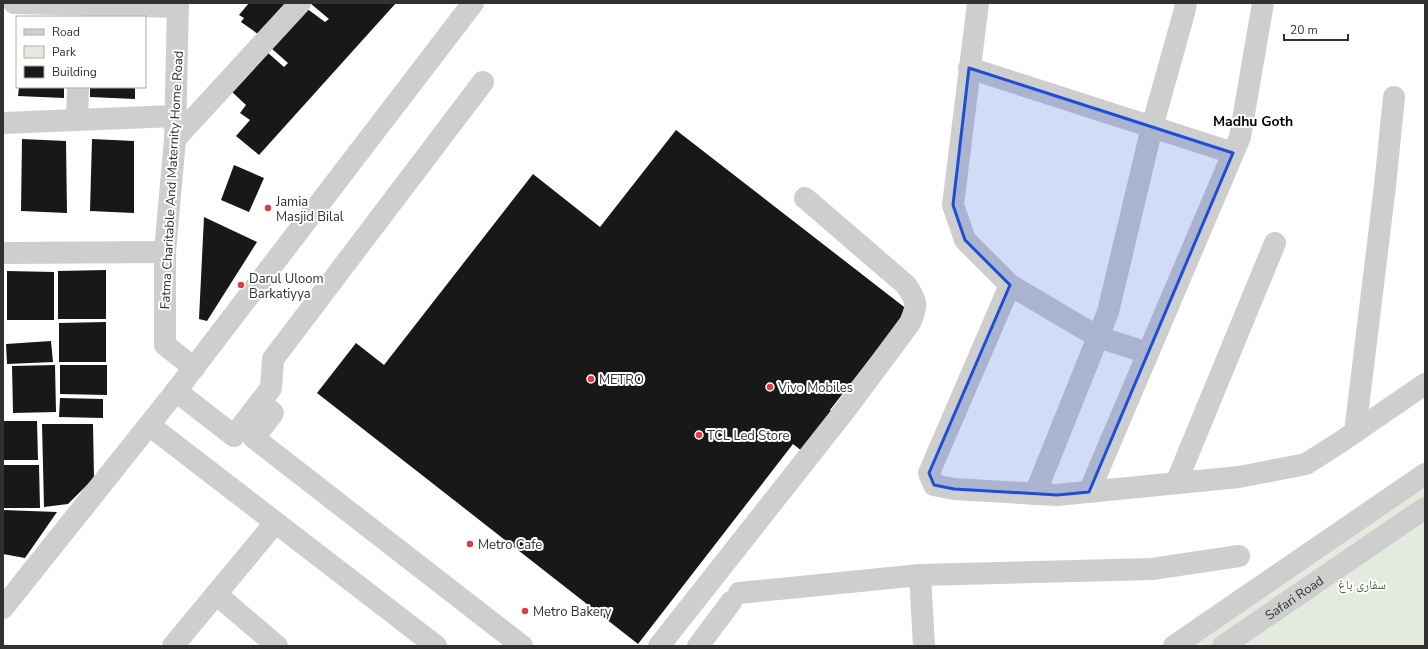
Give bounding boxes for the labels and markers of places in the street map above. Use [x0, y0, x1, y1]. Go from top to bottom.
place label: Jamia Masjid Bilal [275, 193, 344, 226]
marker: Jamia Masjid Bilal [263, 203, 273, 213]
place label: Darul Uloom Barkatiyya [249, 270, 324, 303]
marker: Darul Uloom Barkatiyya [236, 280, 246, 290]
place label: METRO [599, 371, 644, 389]
marker: METRO [586, 374, 596, 384]
place label: Vivo Mobiles [777, 379, 853, 397]
marker: Vivo Mobiles [765, 382, 775, 392]
place label: TCL Led Store [707, 427, 789, 445]
marker: TCL Led Store [694, 430, 704, 440]
place label: Metro Cafe [478, 536, 542, 554]
marker: Metro Cafe [465, 539, 475, 549]
place label: Metro Bakery [533, 603, 612, 621]
marker: Metro Bakery [520, 606, 530, 616]

